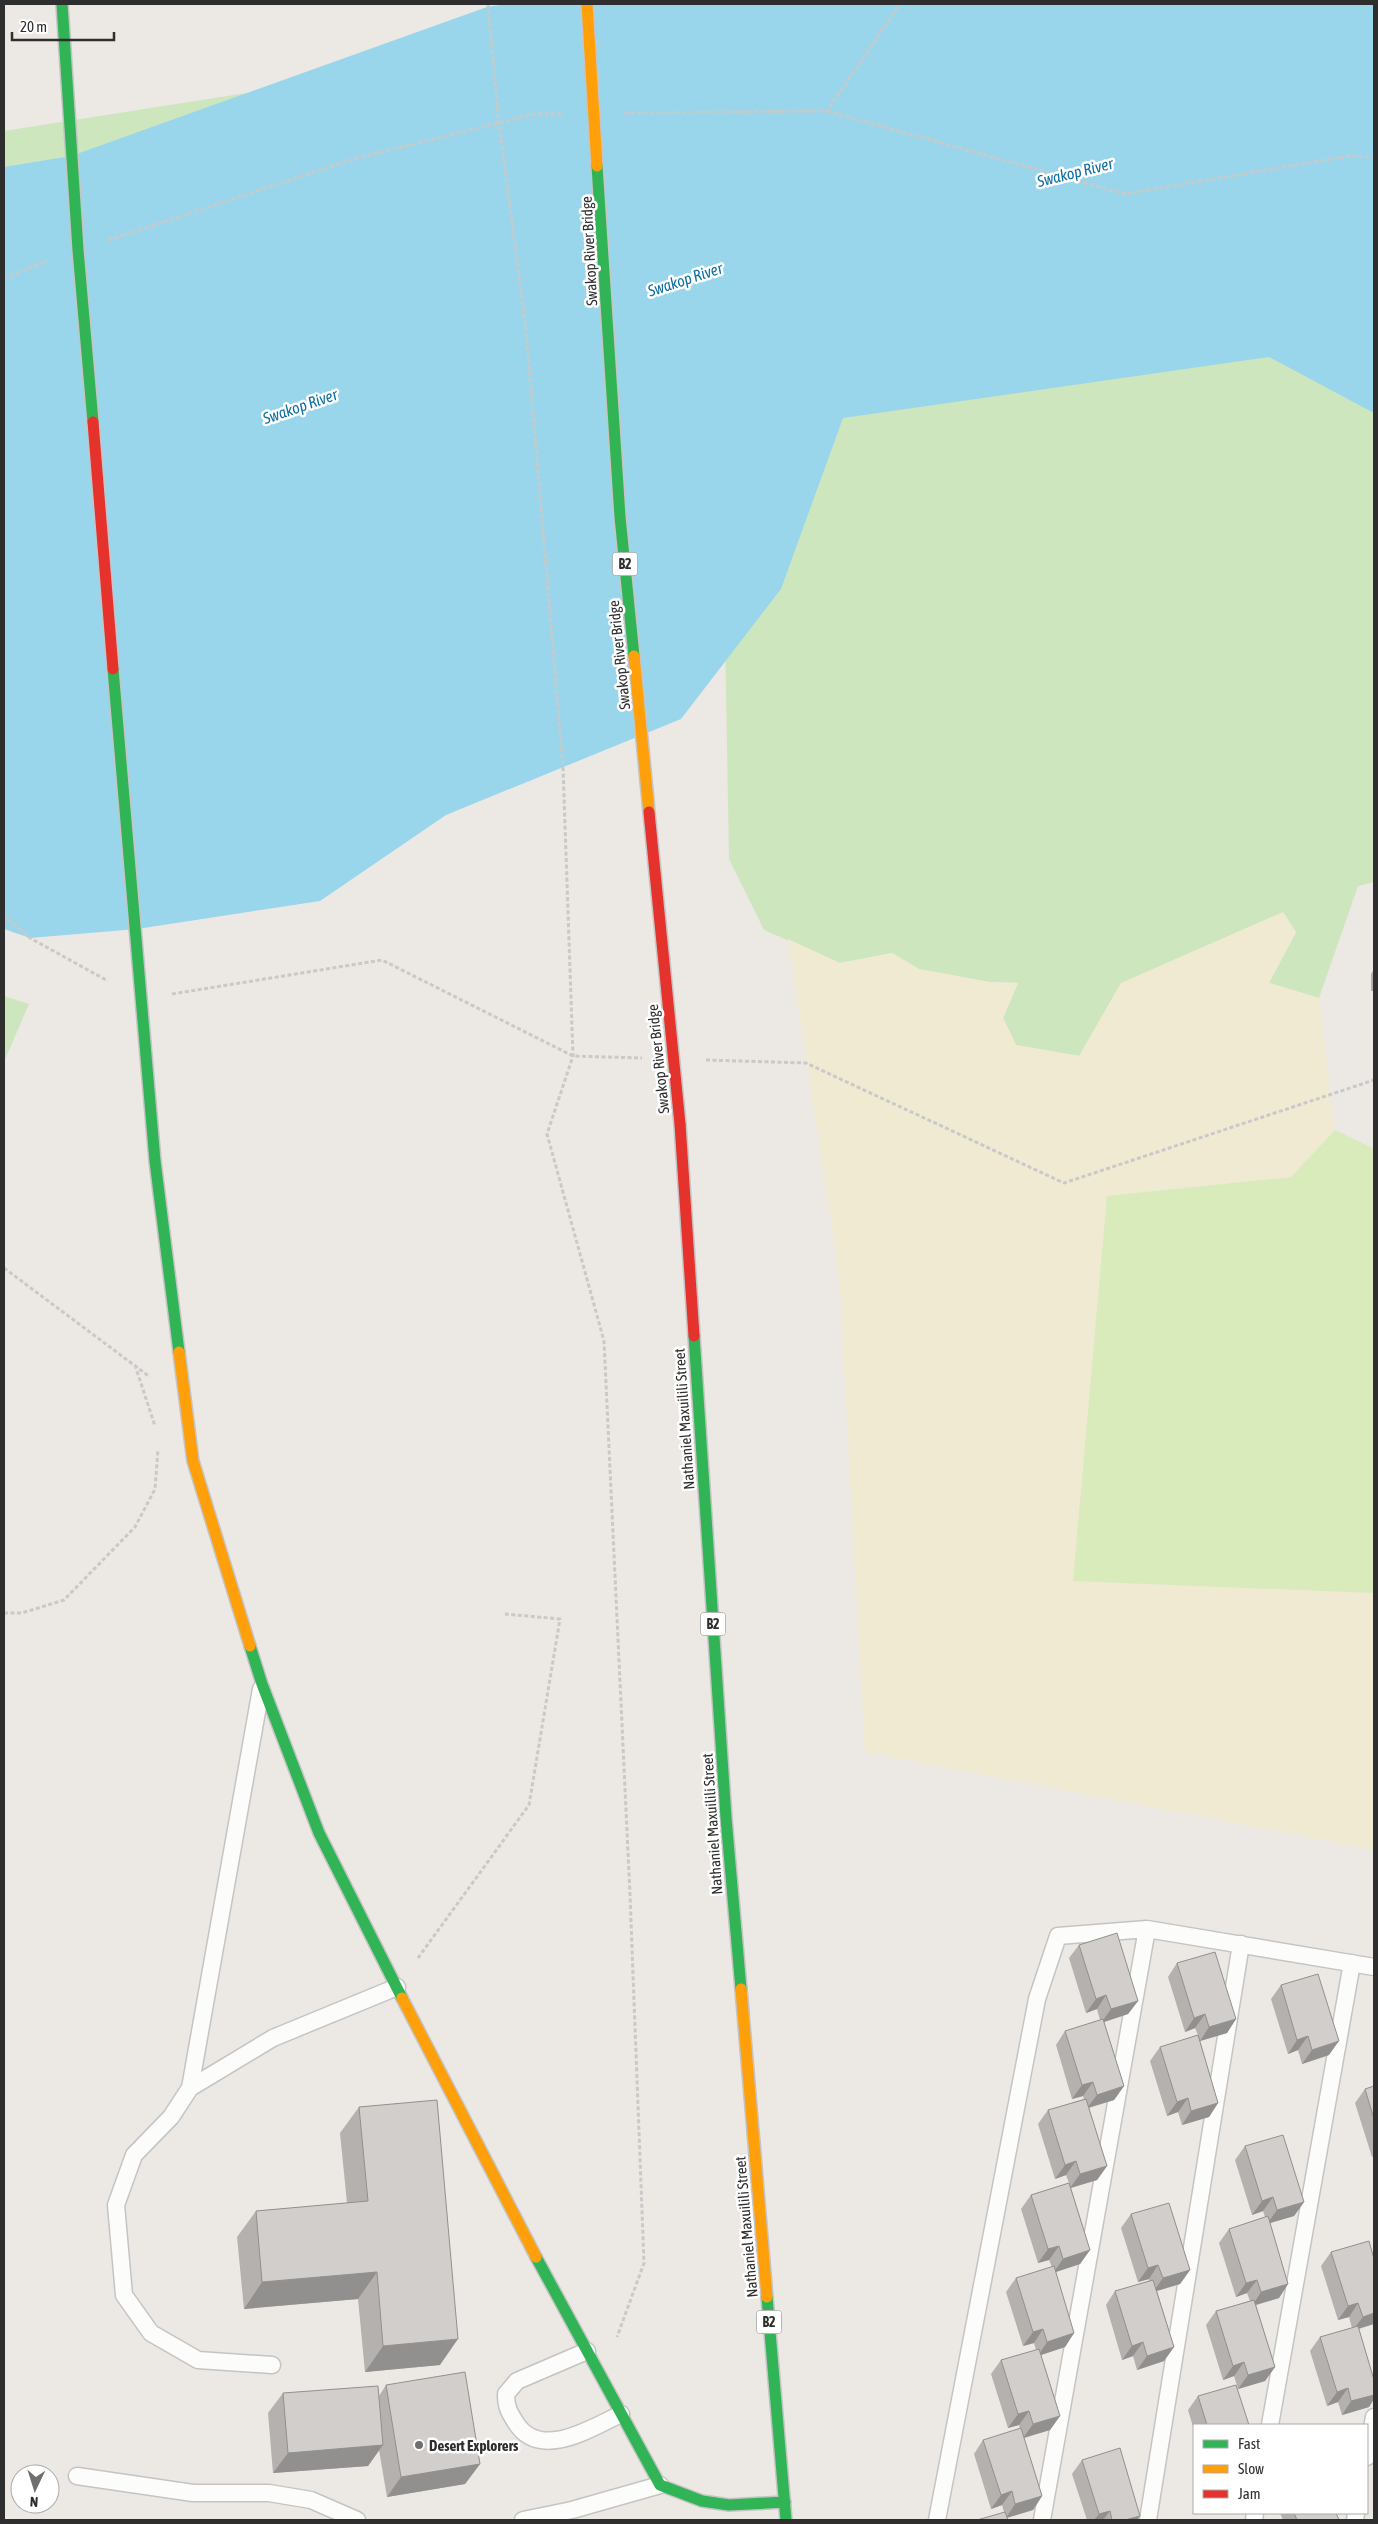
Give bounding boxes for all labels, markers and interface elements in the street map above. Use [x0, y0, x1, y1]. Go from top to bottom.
scale bar [12, 10, 115, 42]
text: 20 m [20, 18, 47, 35]
water label: Swakop River [1034, 154, 1116, 191]
street label: Swakop River Bridge [578, 196, 600, 306]
water label: Swakop River [644, 258, 726, 301]
water label: Swakop River [259, 384, 341, 428]
road number: B2 [612, 552, 638, 576]
street label: Swakop River Bridge [605, 599, 633, 710]
street label: Swakop River Bridge [644, 1003, 672, 1114]
street label: Nathaniel Maxuilili Street [671, 1348, 697, 1490]
road number: B2 [700, 1612, 726, 1636]
street label: Nathaniel Maxuilili Street [699, 1753, 725, 1895]
street label: Nathaniel Maxuilili Street [731, 2156, 761, 2298]
road number: B2 [756, 2310, 782, 2334]
legend [1193, 2424, 1368, 2514]
text: Fast [1238, 2435, 1260, 2452]
place label: Desert Explorers [429, 2437, 519, 2454]
marker: Desert Explorers [413, 2439, 425, 2451]
text: Slow [1238, 2460, 1264, 2477]
north arrow [10, 2464, 60, 2514]
text: Jam [1238, 2485, 1261, 2502]
text: N [29, 2494, 39, 2510]

